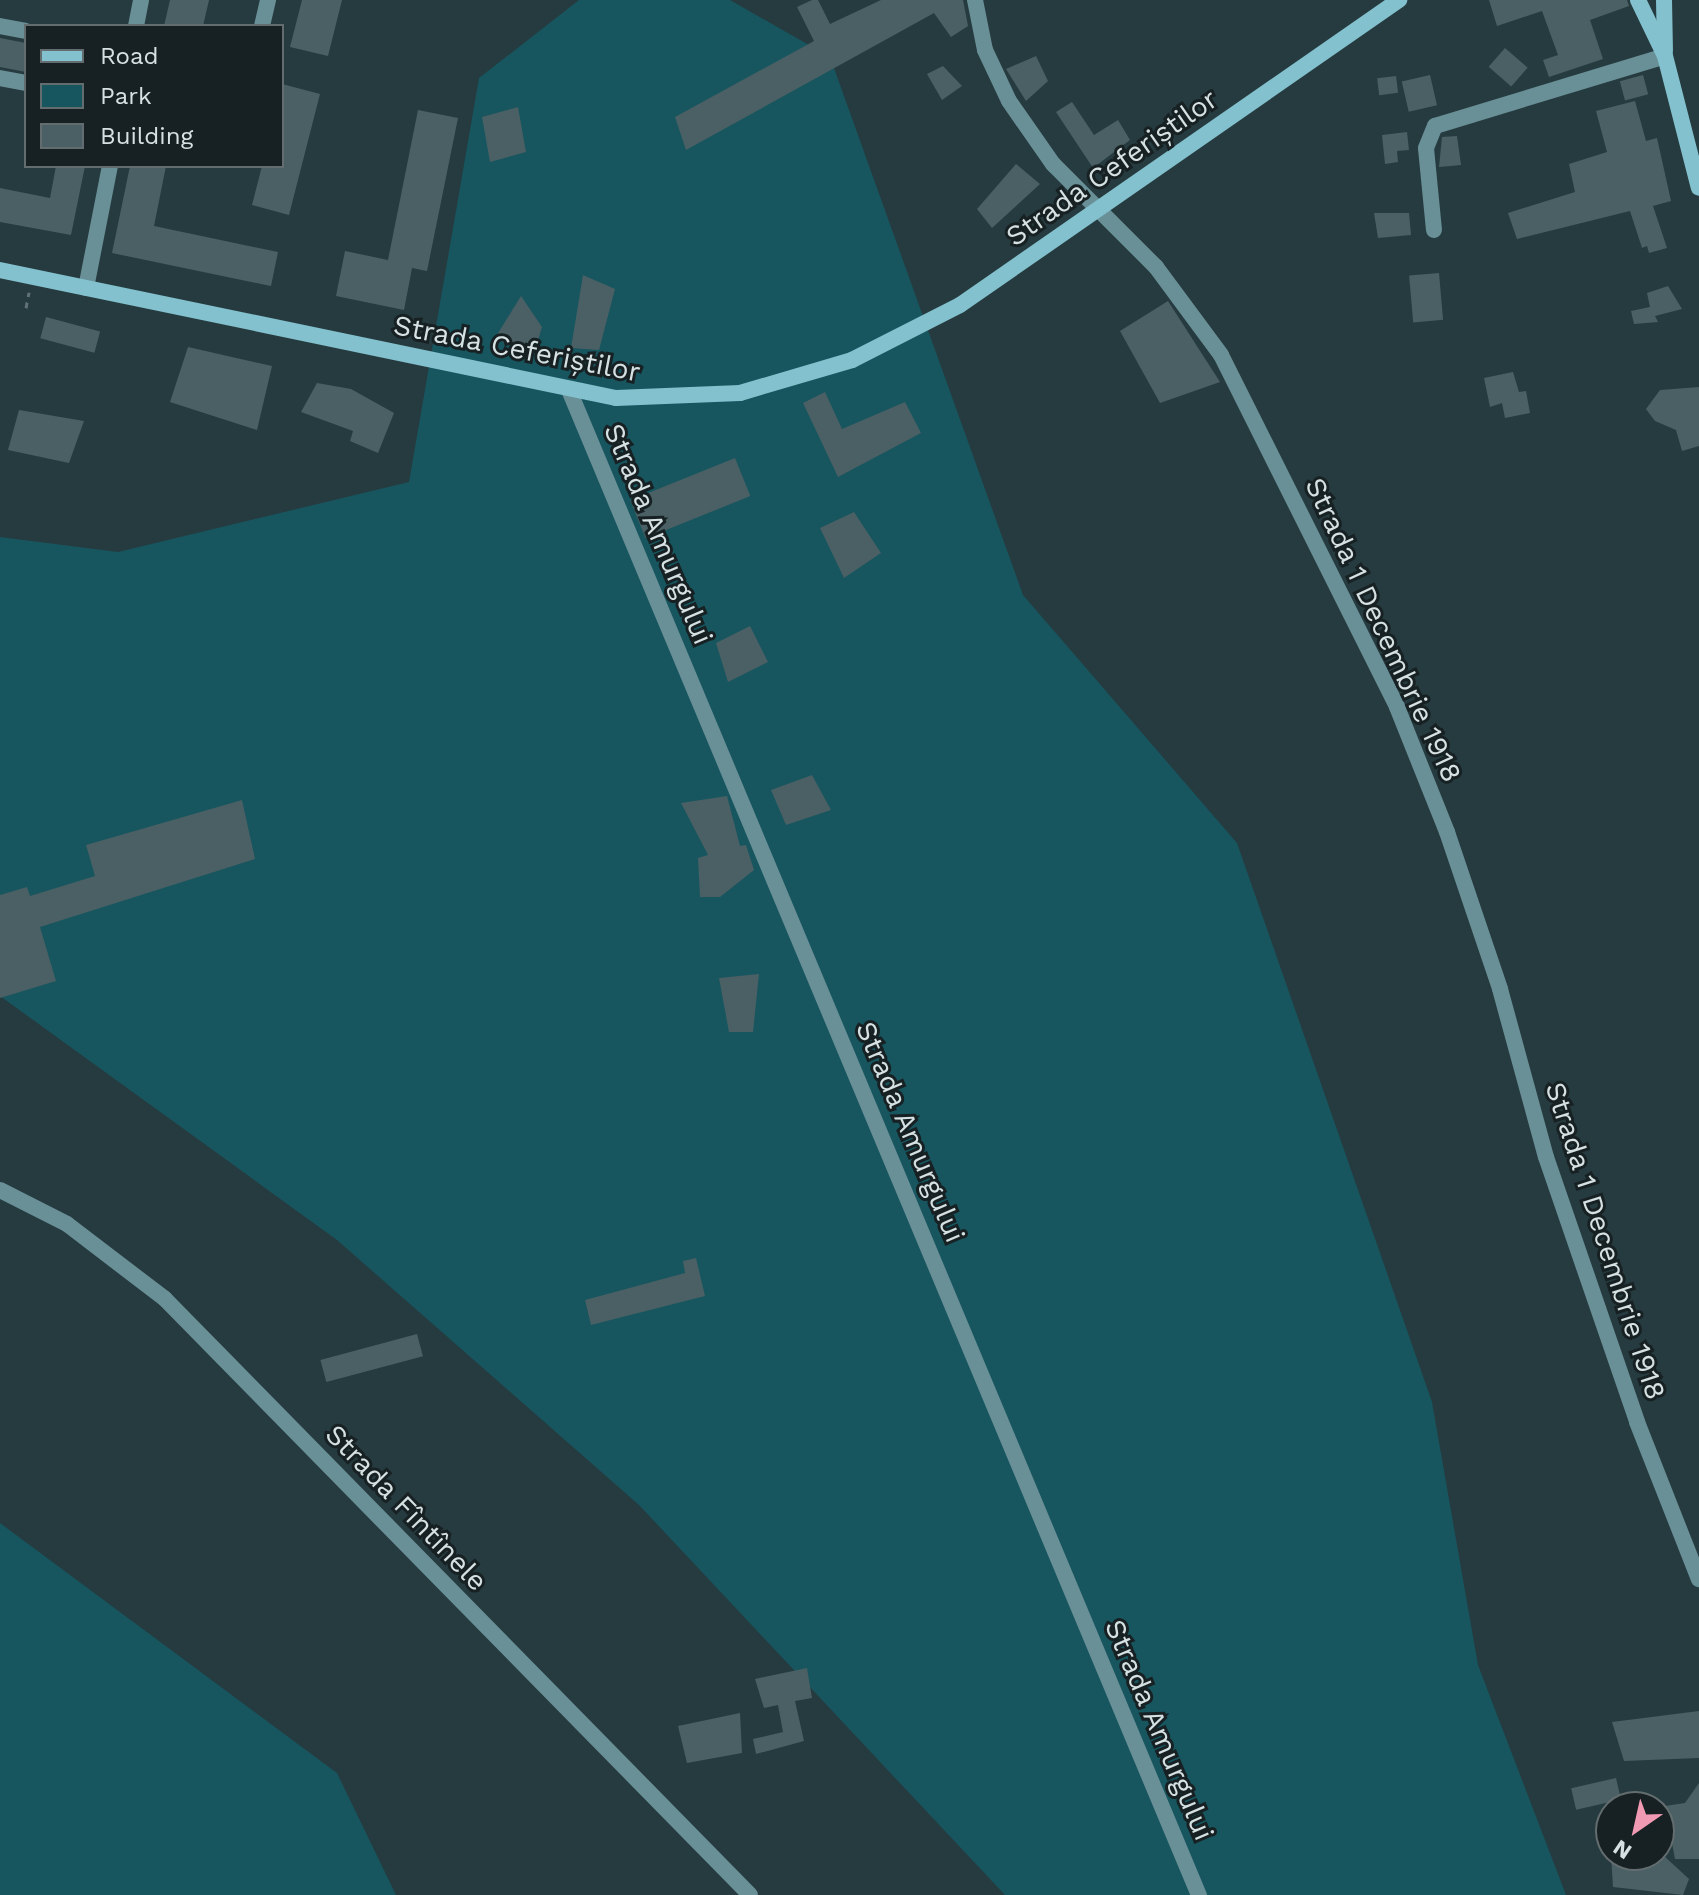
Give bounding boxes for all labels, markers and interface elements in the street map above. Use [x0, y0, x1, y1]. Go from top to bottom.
legend [24, 24, 284, 168]
text: Road [100, 42, 159, 70]
text: Park [100, 82, 152, 110]
street label: Strada Ceferiștilor [1000, 82, 1224, 254]
text: Building [100, 122, 193, 150]
street label: Strada Ceferiștilor [391, 309, 643, 389]
street label: Strada Amurgului [596, 418, 720, 650]
street label: Strada 1 Decembrie 1918 [1297, 472, 1469, 788]
street label: Strada Amurgului [848, 1016, 972, 1248]
street label: Strada 1 Decembrie 1918 [1538, 1077, 1672, 1405]
street label: Strada Fîntînele [318, 1418, 494, 1598]
street label: Strada Amurgului [1097, 1614, 1221, 1846]
north arrow [1595, 1791, 1675, 1871]
text: N [1609, 1835, 1636, 1865]

